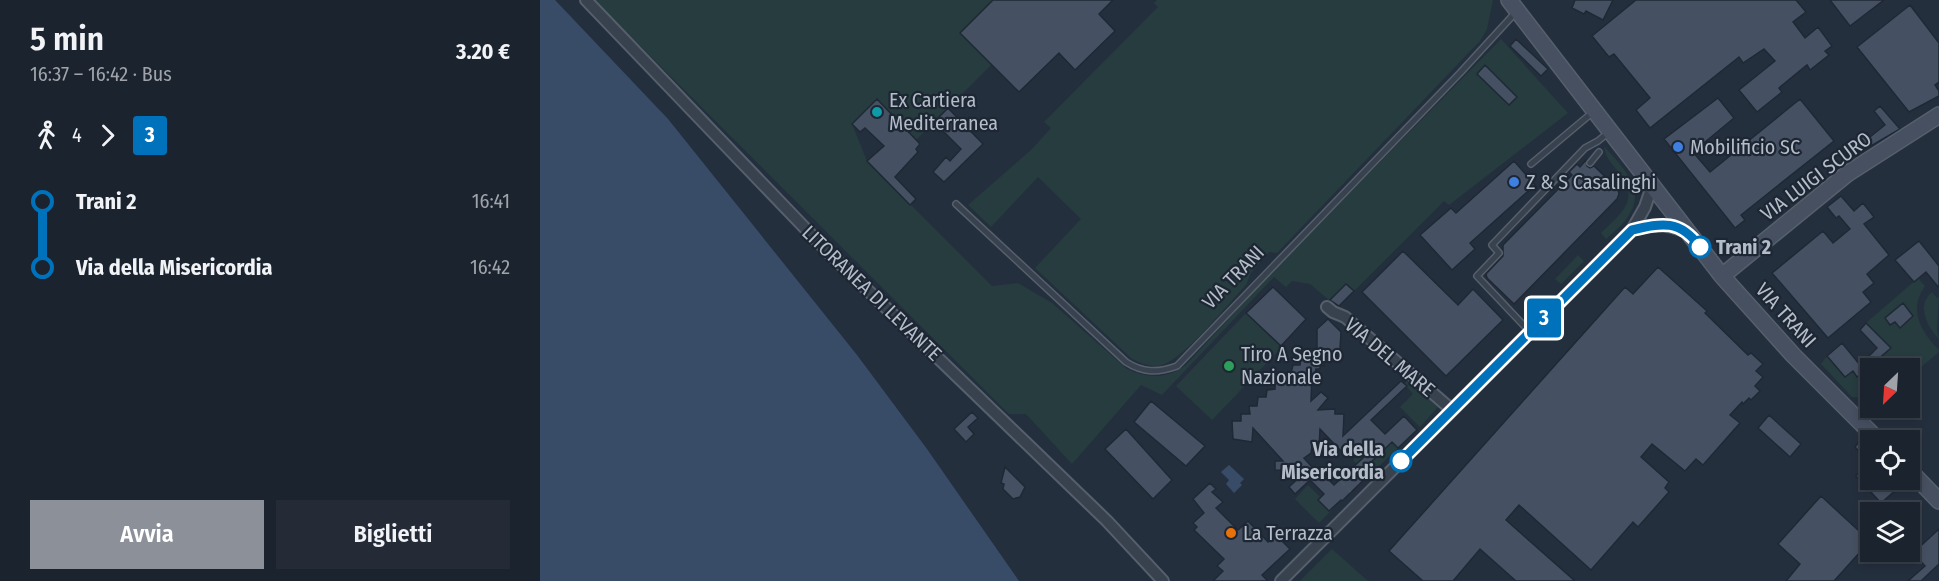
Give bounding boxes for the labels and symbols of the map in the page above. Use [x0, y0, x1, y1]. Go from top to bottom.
place label: Ex Cartiera Mediterranea [889, 88, 998, 135]
marker: Ex Cartiera Mediterranea [870, 105, 884, 119]
street label: VIA LUIGI SCURO [1756, 127, 1876, 225]
place label: Mobilificio SC [1690, 135, 1800, 159]
marker: Mobilificio SC [1671, 140, 1685, 154]
place label: Z & S Casalinghi [1526, 170, 1656, 194]
marker: Z & S Casalinghi [1507, 175, 1521, 189]
street label: LITORANEA DI LEVANTE [797, 220, 947, 366]
place label: Trani 2 [1716, 235, 1771, 259]
marker: Trani 2 [1689, 236, 1711, 258]
street label: VIA TRANI [1197, 240, 1269, 314]
street label: VIA TRANI [1751, 278, 1821, 352]
line badge: 3 [1524, 298, 1564, 338]
street label: VIA DEL MARE [1340, 312, 1440, 402]
place label: Tiro A Segno Nazionale [1241, 342, 1342, 389]
north arrow [1860, 358, 1920, 418]
marker: Tiro A Segno Nazionale [1222, 359, 1236, 373]
place label: Via della Misericordia [1281, 437, 1384, 484]
marker: Via della Misericordia [1390, 450, 1412, 472]
place label: La Terrazza [1243, 521, 1333, 545]
marker: La Terrazza [1224, 526, 1238, 540]

